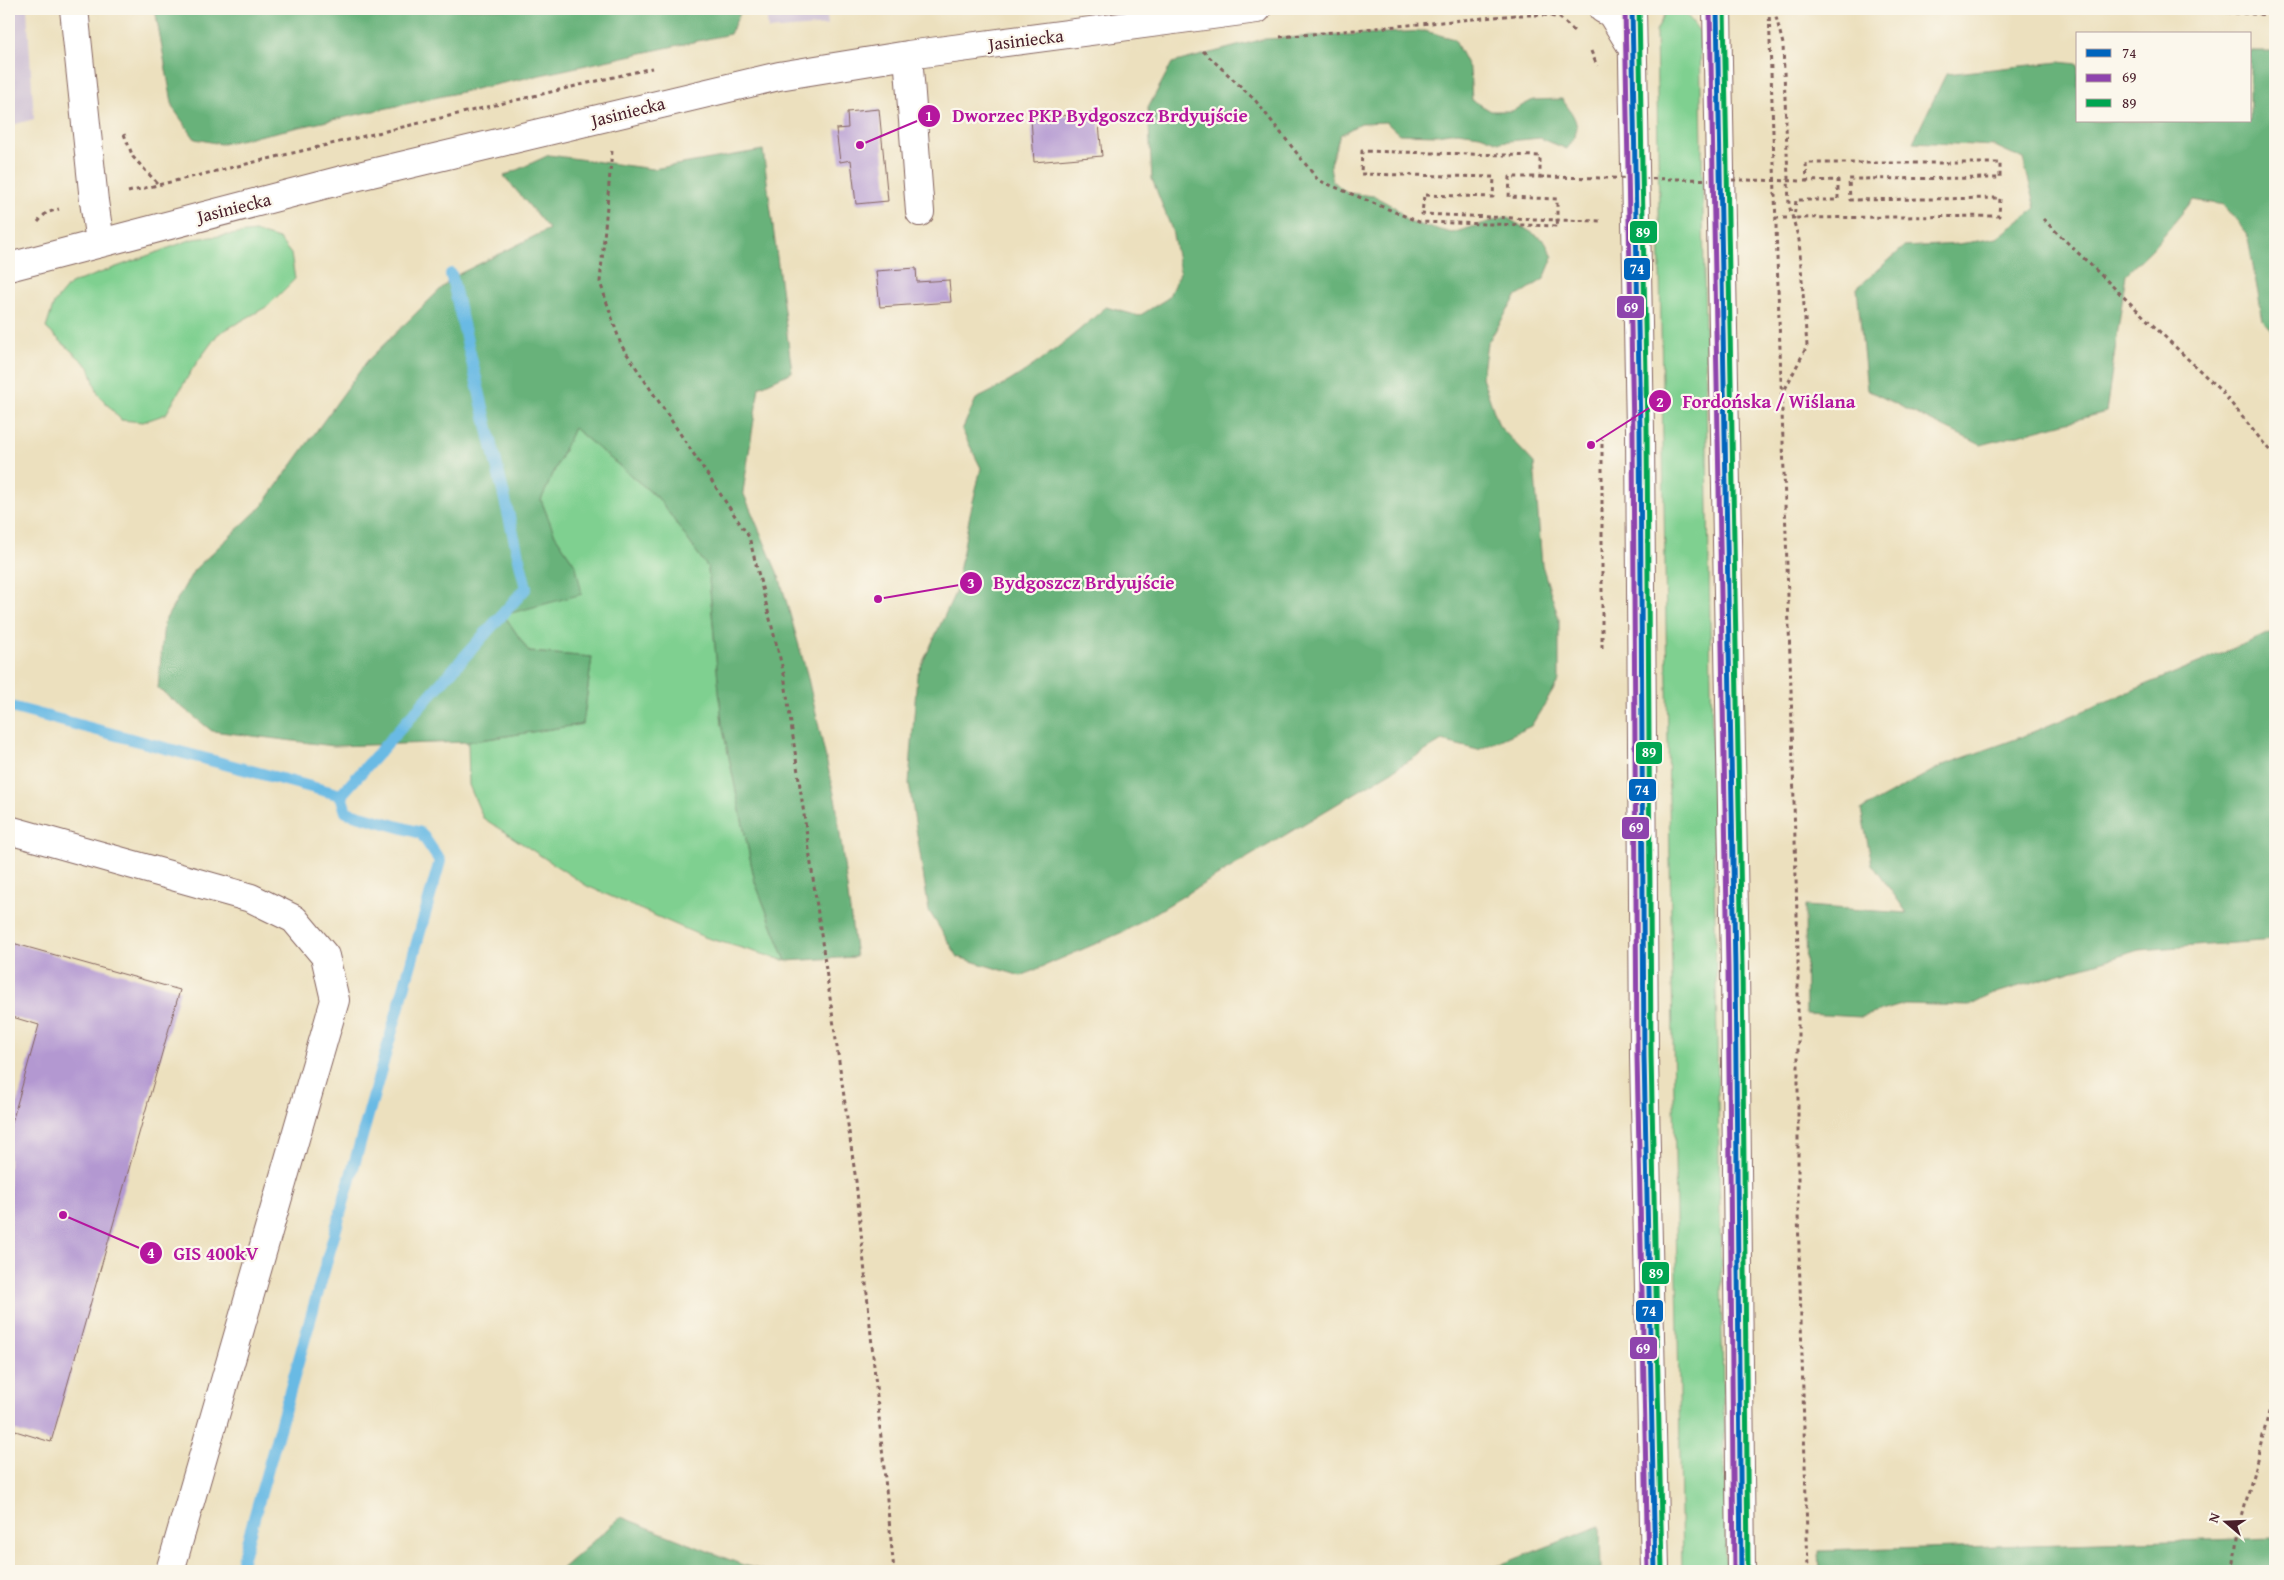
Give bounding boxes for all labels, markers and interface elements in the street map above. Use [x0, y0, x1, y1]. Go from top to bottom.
street label: Jasiniecka [985, 21, 1065, 58]
legend [2076, 32, 2252, 122]
text: 74 [2122, 42, 2136, 63]
text: 69 [2122, 66, 2136, 87]
street label: Jasiniecka [586, 89, 668, 134]
text: 89 [2122, 92, 2136, 113]
callout: Dworzec PKP Bydgoszcz Brdyujście [917, 99, 1257, 133]
text: Dworzec PKP Bydgoszcz Brdyujście [952, 101, 1248, 129]
text: 1 [925, 105, 933, 126]
street label: Jasiniecka [192, 185, 274, 230]
line badge: 89 [1629, 220, 1658, 244]
text: 89 [1636, 222, 1650, 242]
line badge: 74 [1623, 257, 1651, 281]
text: 74 [1630, 259, 1644, 279]
line badge: 69 [1616, 295, 1645, 319]
text: 69 [1624, 297, 1638, 317]
callout: Fordońska / Wiślana [1648, 384, 1866, 418]
text: Fordońska / Wiślana [1683, 387, 1856, 415]
text: 2 [1656, 391, 1664, 412]
callout: Bydgoszcz Brdyujście [958, 566, 1185, 600]
text: Bydgoszcz Brdyujście [993, 568, 1175, 596]
text: 3 [967, 572, 975, 593]
line badge: 89 [1635, 741, 1663, 765]
text: 89 [1642, 742, 1656, 762]
line badge: 74 [1628, 778, 1657, 802]
text: 74 [1635, 780, 1649, 800]
line badge: 69 [1621, 816, 1650, 840]
text: 69 [1629, 817, 1643, 837]
callout: GIS 400kV [139, 1236, 269, 1270]
text: GIS 400kV [173, 1239, 259, 1267]
text: 4 [147, 1242, 155, 1263]
line badge: 89 [1641, 1261, 1670, 1285]
text: 89 [1649, 1263, 1663, 1283]
line badge: 74 [1635, 1299, 1664, 1323]
text: 74 [1642, 1301, 1656, 1321]
line badge: 69 [1629, 1336, 1658, 1360]
text: 69 [1636, 1338, 1650, 1358]
north arrow [2202, 1498, 2252, 1548]
text: N [2203, 1509, 2225, 1525]

